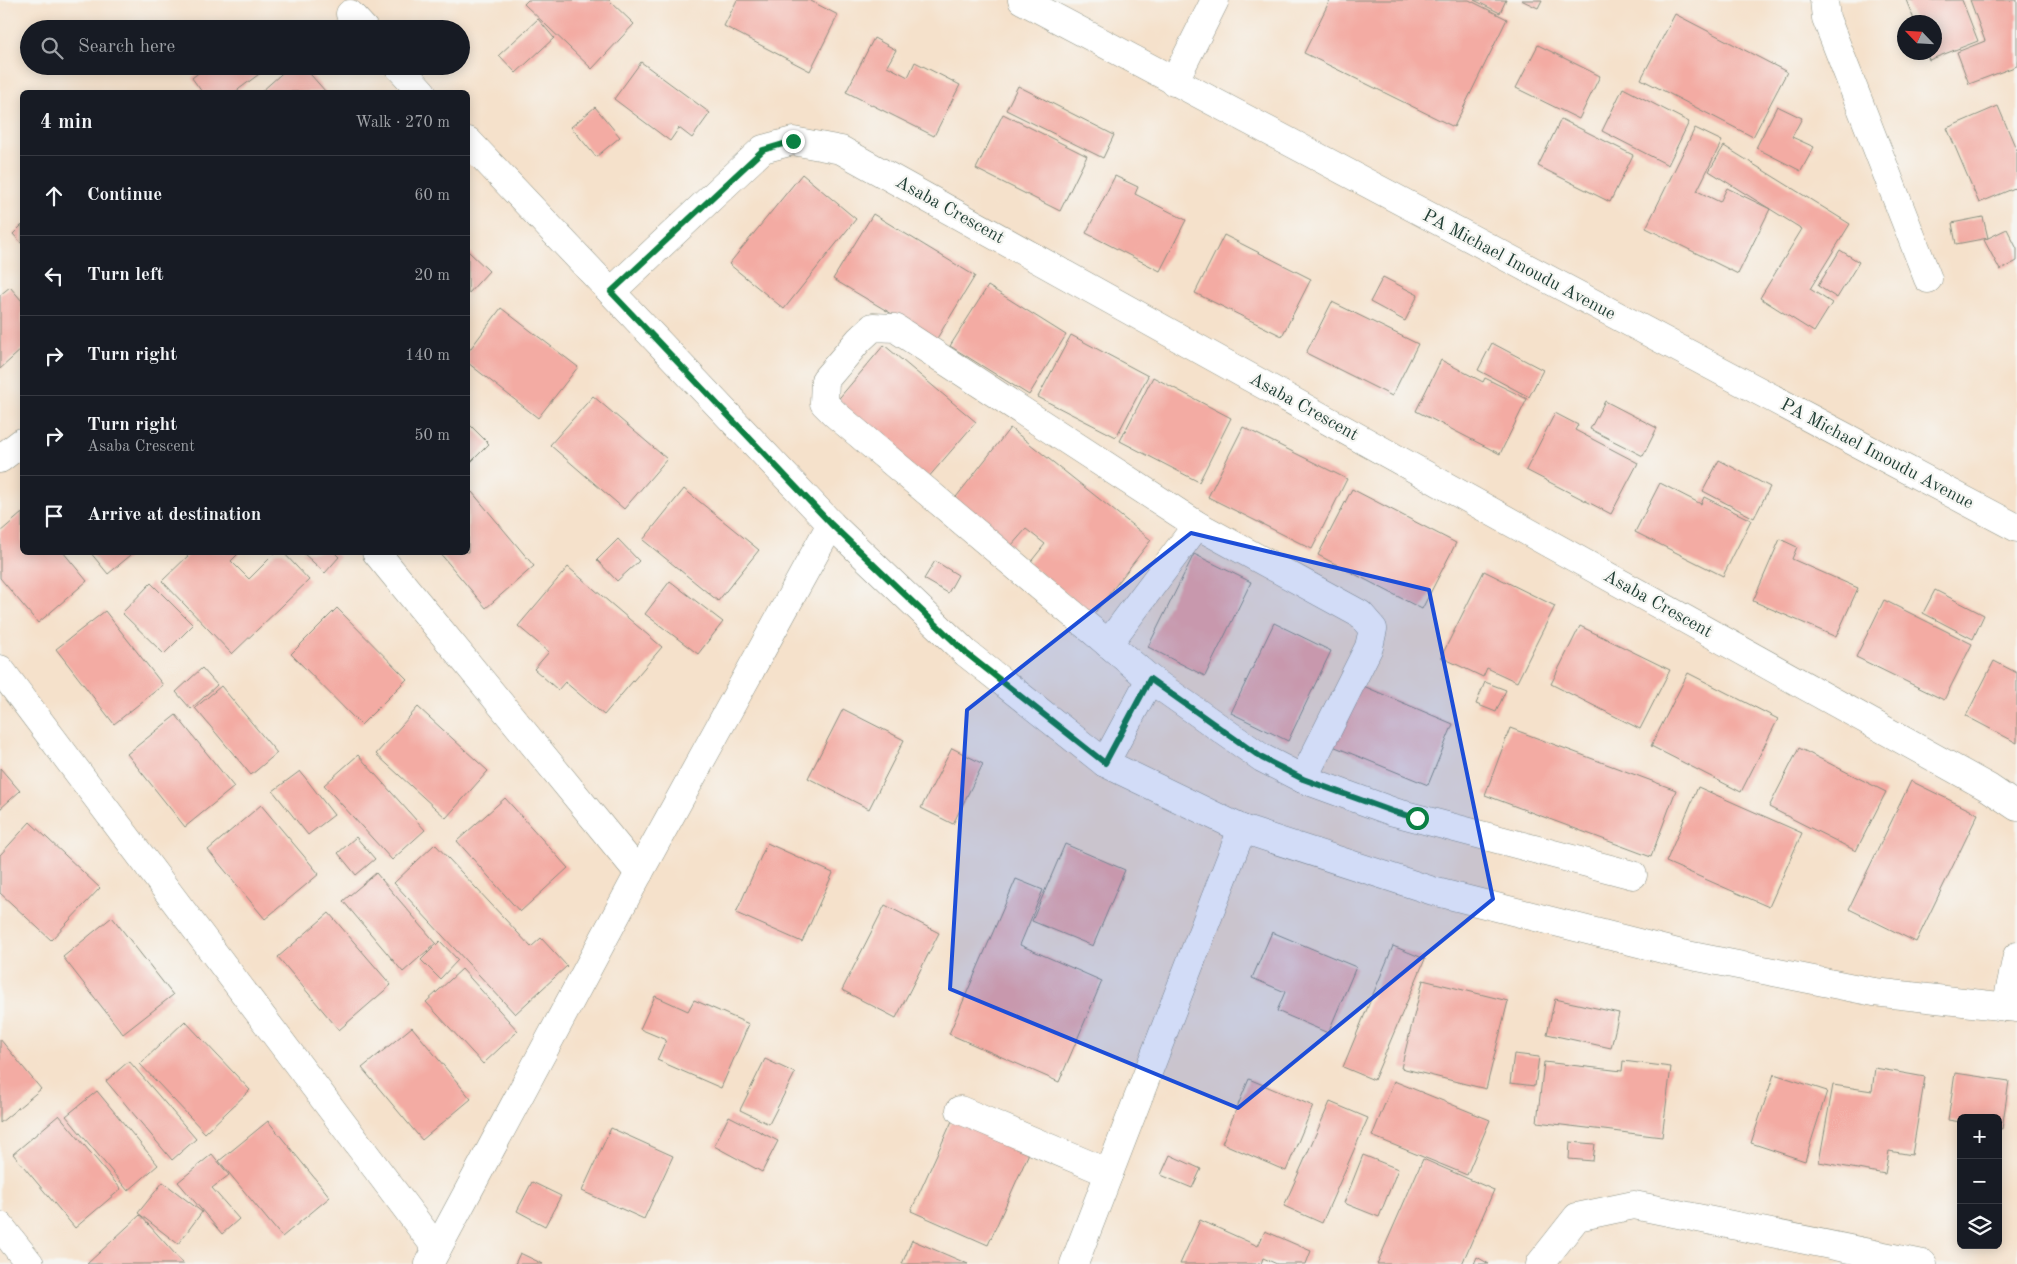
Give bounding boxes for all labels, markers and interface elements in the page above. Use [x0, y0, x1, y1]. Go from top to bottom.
north arrow [1897, 15, 1942, 60]
search box [20, 20, 470, 75]
icon: search [38, 34, 66, 62]
text: Search here [78, 38, 175, 57]
text: 4 min [40, 112, 93, 133]
text: Walk · 270 m [355, 115, 450, 131]
route end [782, 130, 805, 153]
street label: Asaba Crescent [893, 173, 1007, 247]
icon: ahead [40, 182, 68, 210]
text: Continue [87, 186, 162, 205]
text: 60 m [414, 188, 450, 204]
street label: PA Michael Imoudu Avenue [1420, 206, 1618, 324]
icon: left [40, 262, 68, 290]
text: Turn left [87, 266, 164, 285]
text: 20 m [414, 268, 450, 284]
icon: right [40, 342, 68, 370]
text: Turn right [87, 346, 177, 365]
text: 140 m [405, 348, 450, 364]
street label: Asaba Crescent [1247, 370, 1361, 444]
street label: PA Michael Imoudu Avenue [1778, 395, 1976, 513]
text: Turn right [87, 416, 177, 435]
icon: right [40, 422, 68, 450]
text: 50 m [414, 428, 450, 444]
text: Asaba Crescent [87, 439, 195, 455]
icon: arrive [40, 502, 68, 530]
text: Arrive at destination [87, 506, 261, 525]
street label: Asaba Crescent [1601, 567, 1715, 641]
route start [1406, 807, 1429, 830]
map controls [1957, 1114, 2002, 1249]
button: + [1957, 1114, 2002, 1159]
button: − [1957, 1159, 2002, 1204]
button: layers [1957, 1204, 2002, 1249]

